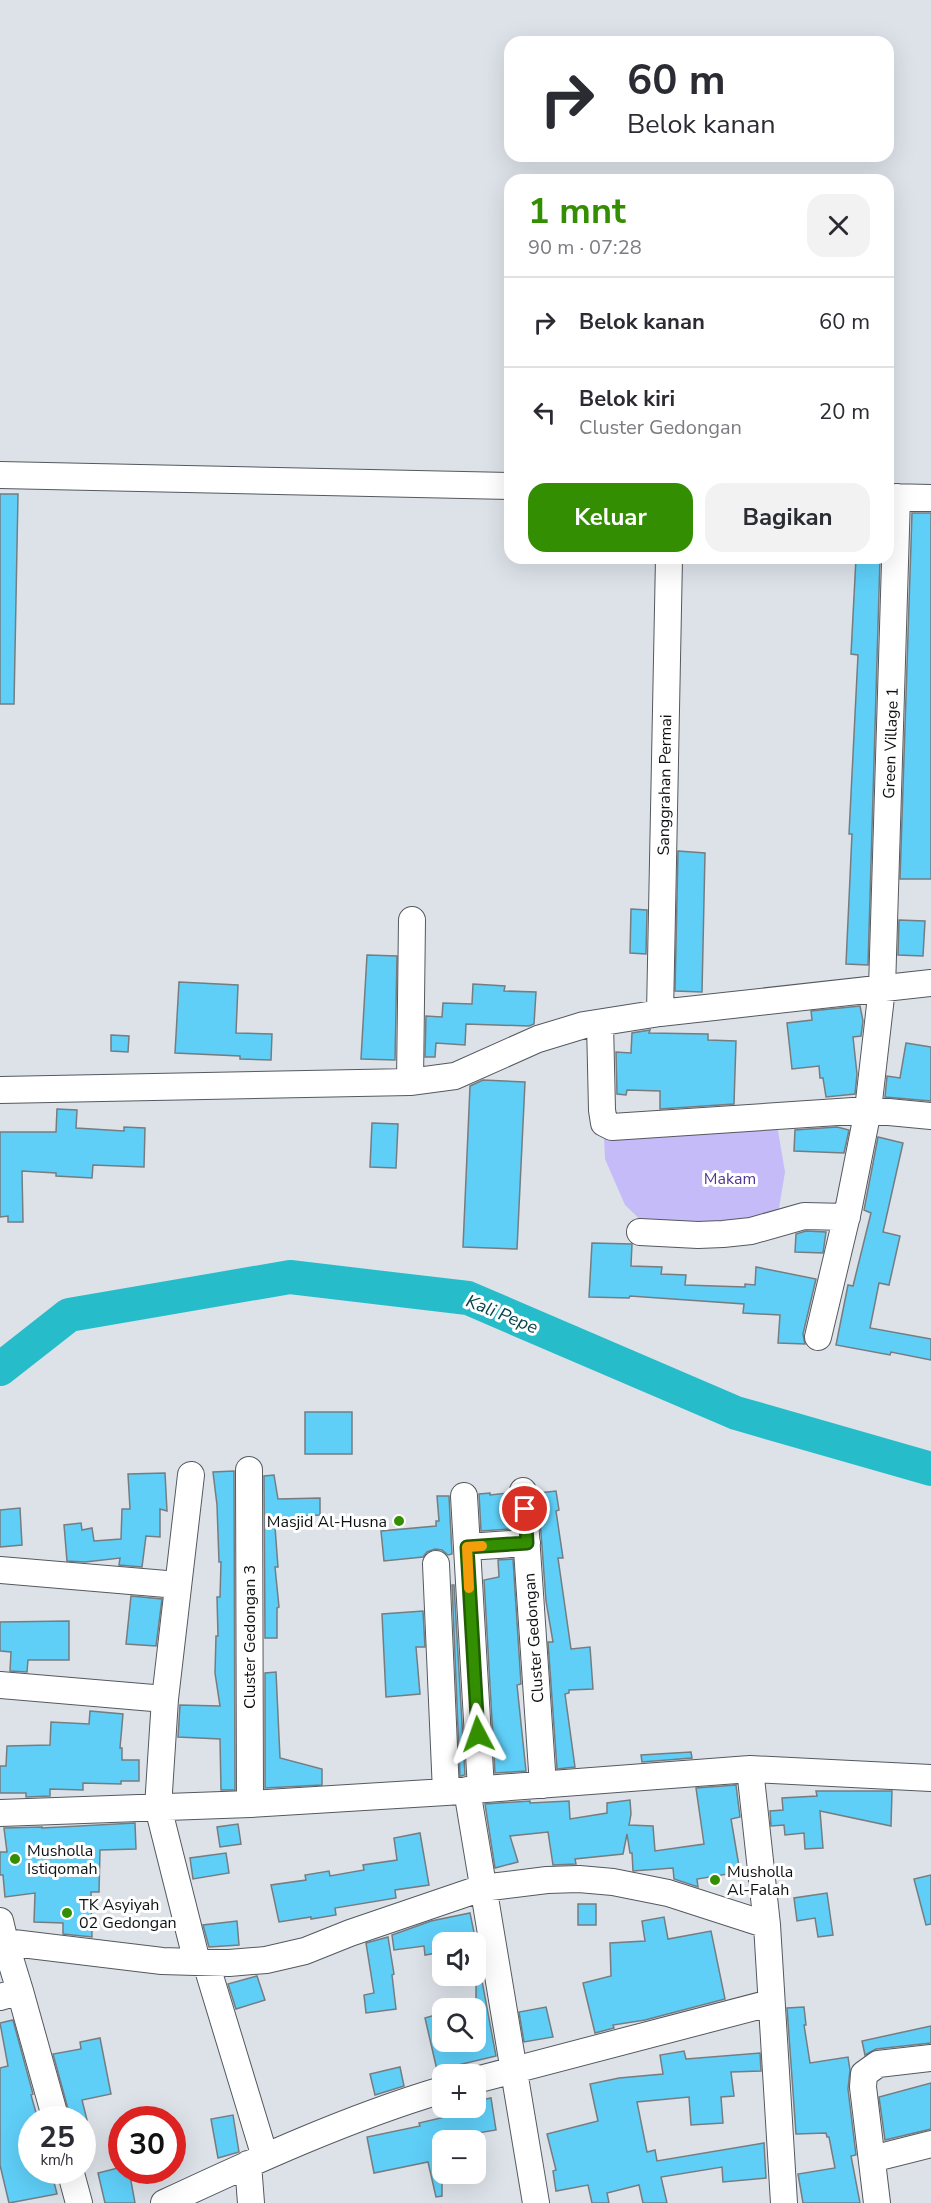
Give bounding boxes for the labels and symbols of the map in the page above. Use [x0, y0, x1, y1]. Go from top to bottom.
street label: Green Village 1 [878, 687, 904, 799]
street label: Sanggrahan Permai [653, 714, 677, 856]
park label: Makam [704, 1168, 756, 1190]
water label: Kali Pepe [462, 1289, 542, 1339]
pin [499, 1483, 550, 1534]
place label: Masjid Al-Husna [267, 1511, 387, 1533]
marker: Masjid Al-Husna [392, 1514, 406, 1528]
street label: Cluster Gedongan 3 [239, 1565, 261, 1709]
street label: Cluster Gedongan [518, 1572, 550, 1704]
position arrow [446, 1702, 510, 1766]
place label: Musholla Istiqomah [27, 1840, 98, 1880]
marker: Musholla Istiqomah [8, 1852, 22, 1866]
place label: Musholla Al-Falah [727, 1861, 793, 1901]
marker: Musholla Al-Falah [708, 1873, 722, 1887]
place label: TK Asyiyah 02 Gedongan [79, 1894, 177, 1934]
marker: TK Asyiyah 02 Gedongan [60, 1906, 74, 1920]
speed limit sign: 30 [108, 2106, 186, 2184]

